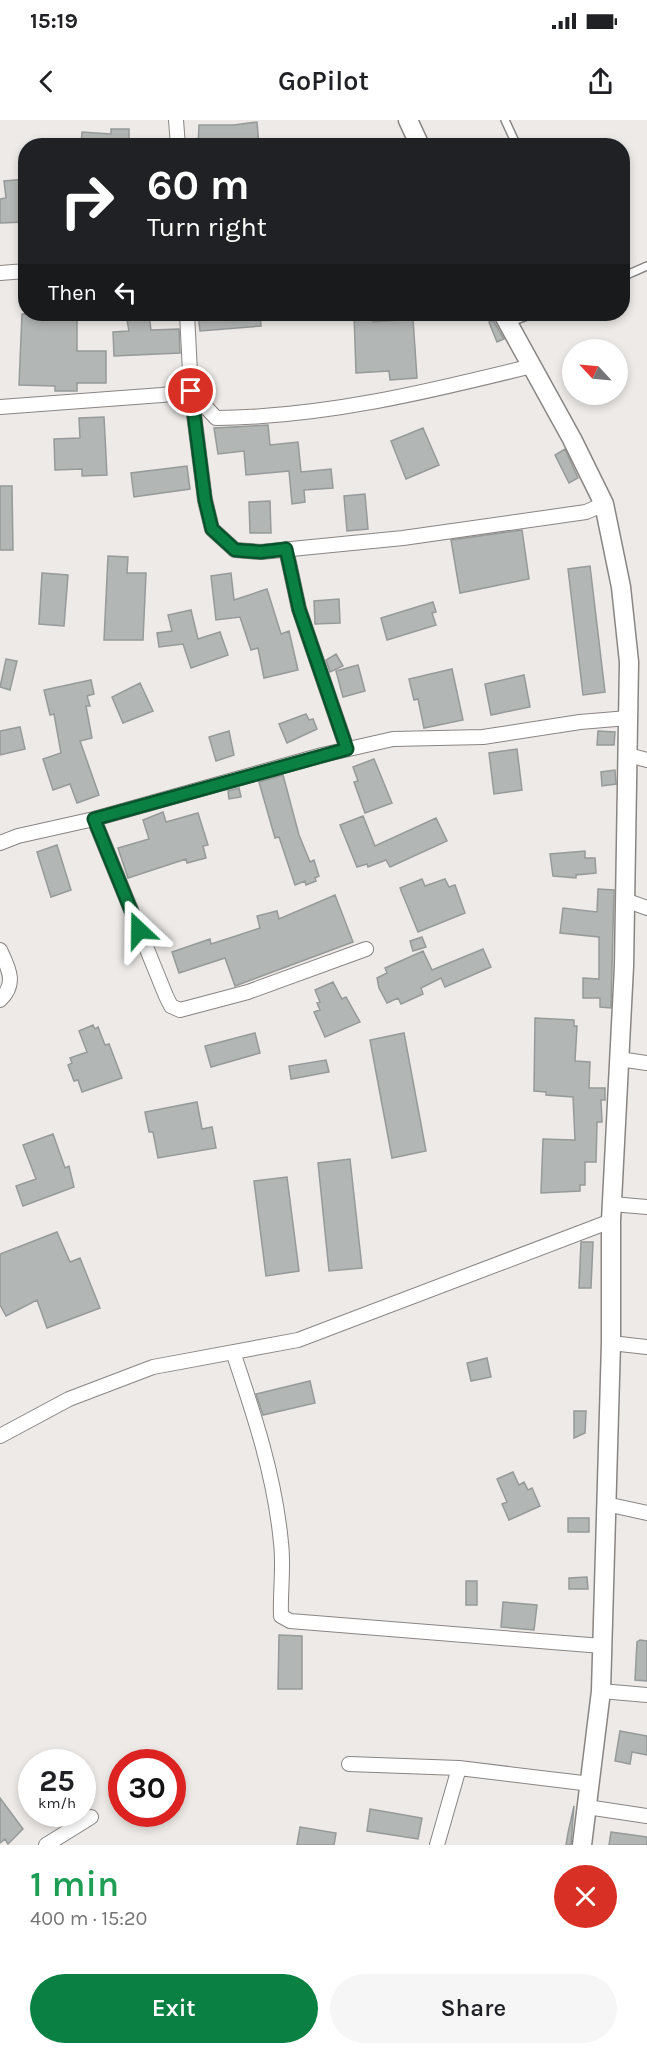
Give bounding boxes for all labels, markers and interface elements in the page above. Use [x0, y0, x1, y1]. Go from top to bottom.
text: 15:19 [30, 8, 78, 34]
icon: back [30, 65, 63, 98]
text: GoPilot [278, 65, 369, 97]
icon: share [584, 65, 617, 98]
text: 60 m [147, 160, 250, 210]
icon: right [48, 162, 126, 240]
text: Turn right [147, 211, 267, 243]
icon: left [109, 276, 142, 309]
text: Then [48, 280, 97, 306]
north arrow [562, 339, 628, 405]
map controls [562, 339, 628, 405]
pin [165, 365, 216, 416]
icon: arrive [174, 374, 207, 407]
position arrow [107, 898, 171, 962]
speed limit sign: 30 [108, 1749, 186, 1827]
text: 25 [39, 1763, 75, 1799]
text: km/h [38, 1794, 76, 1812]
text: 1 min [30, 1863, 119, 1905]
button: close [554, 1865, 617, 1928]
text: 400 m · 15:20 [30, 1907, 147, 1930]
button: Exit [30, 1974, 318, 2043]
button: Share [330, 1974, 617, 2043]

